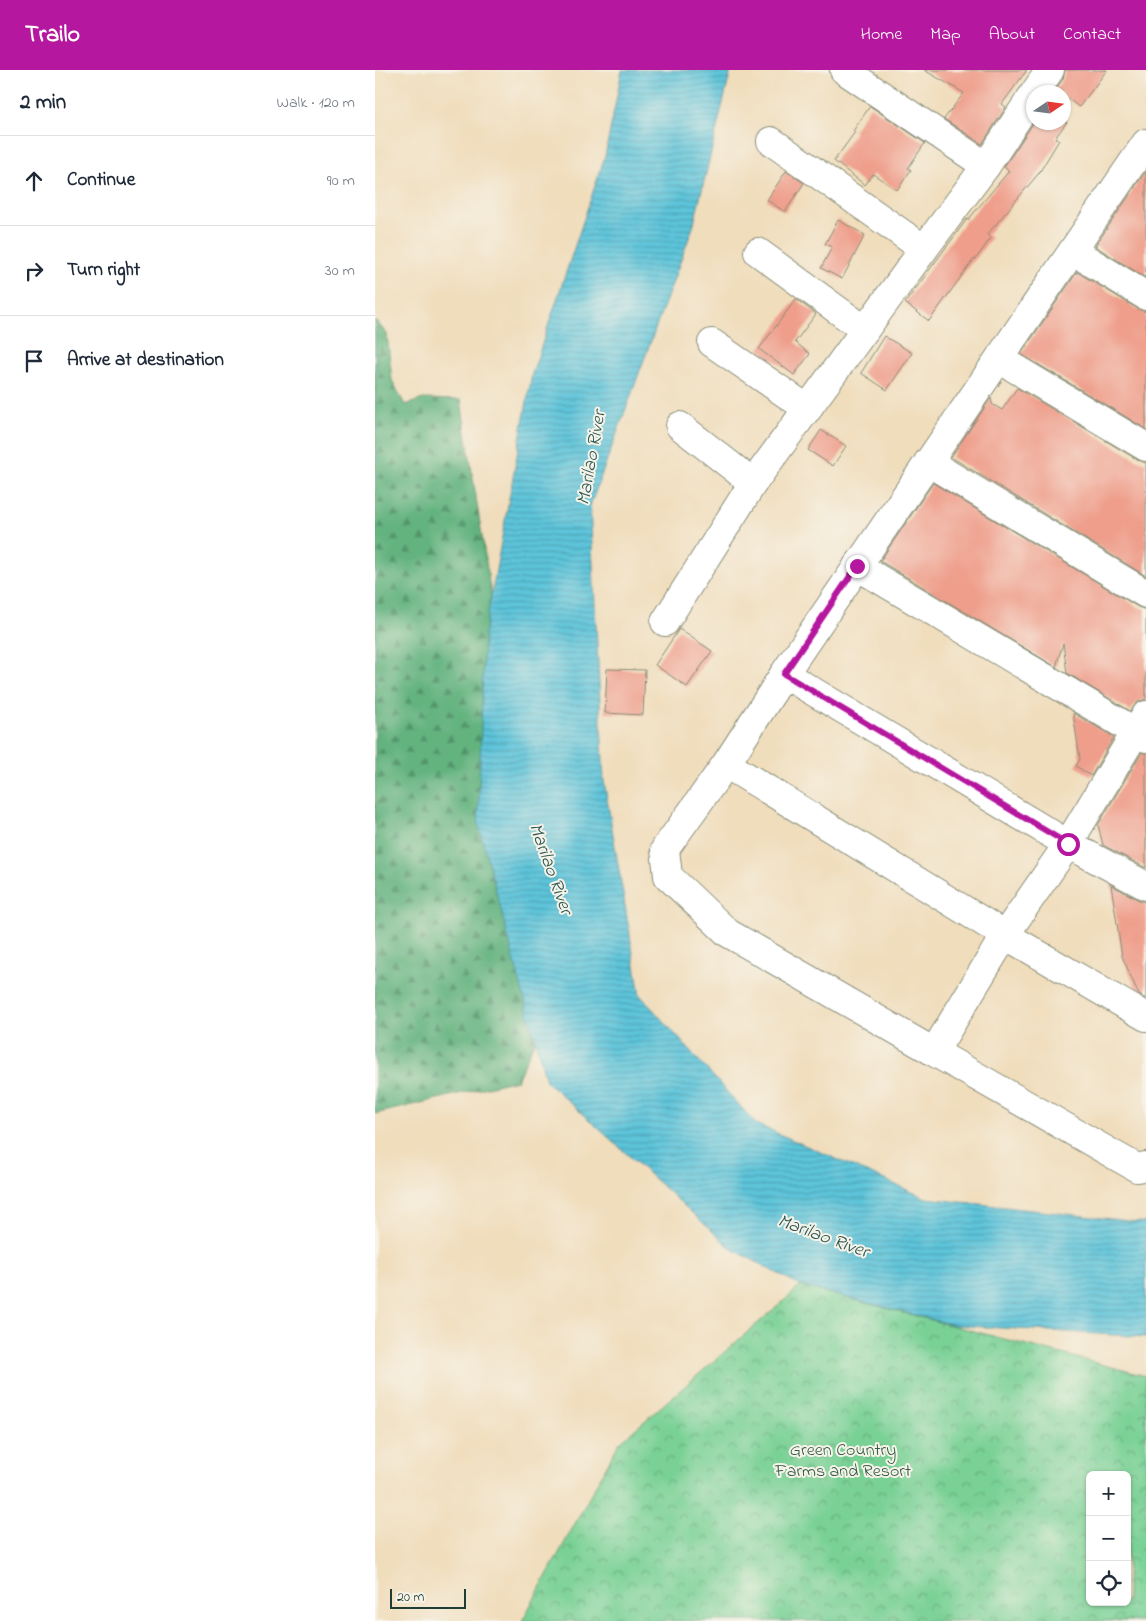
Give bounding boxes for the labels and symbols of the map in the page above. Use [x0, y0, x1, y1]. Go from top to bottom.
north arrow [1026, 85, 1071, 130]
water label: Marilao River [570, 407, 614, 507]
route end [846, 555, 869, 578]
water label: Marilao River [521, 820, 580, 920]
route start [1057, 833, 1080, 856]
water label: Marilao River [774, 1208, 874, 1267]
park label: Green Country Farms and Resort [774, 1438, 911, 1485]
scale bar [390, 1586, 466, 1609]

